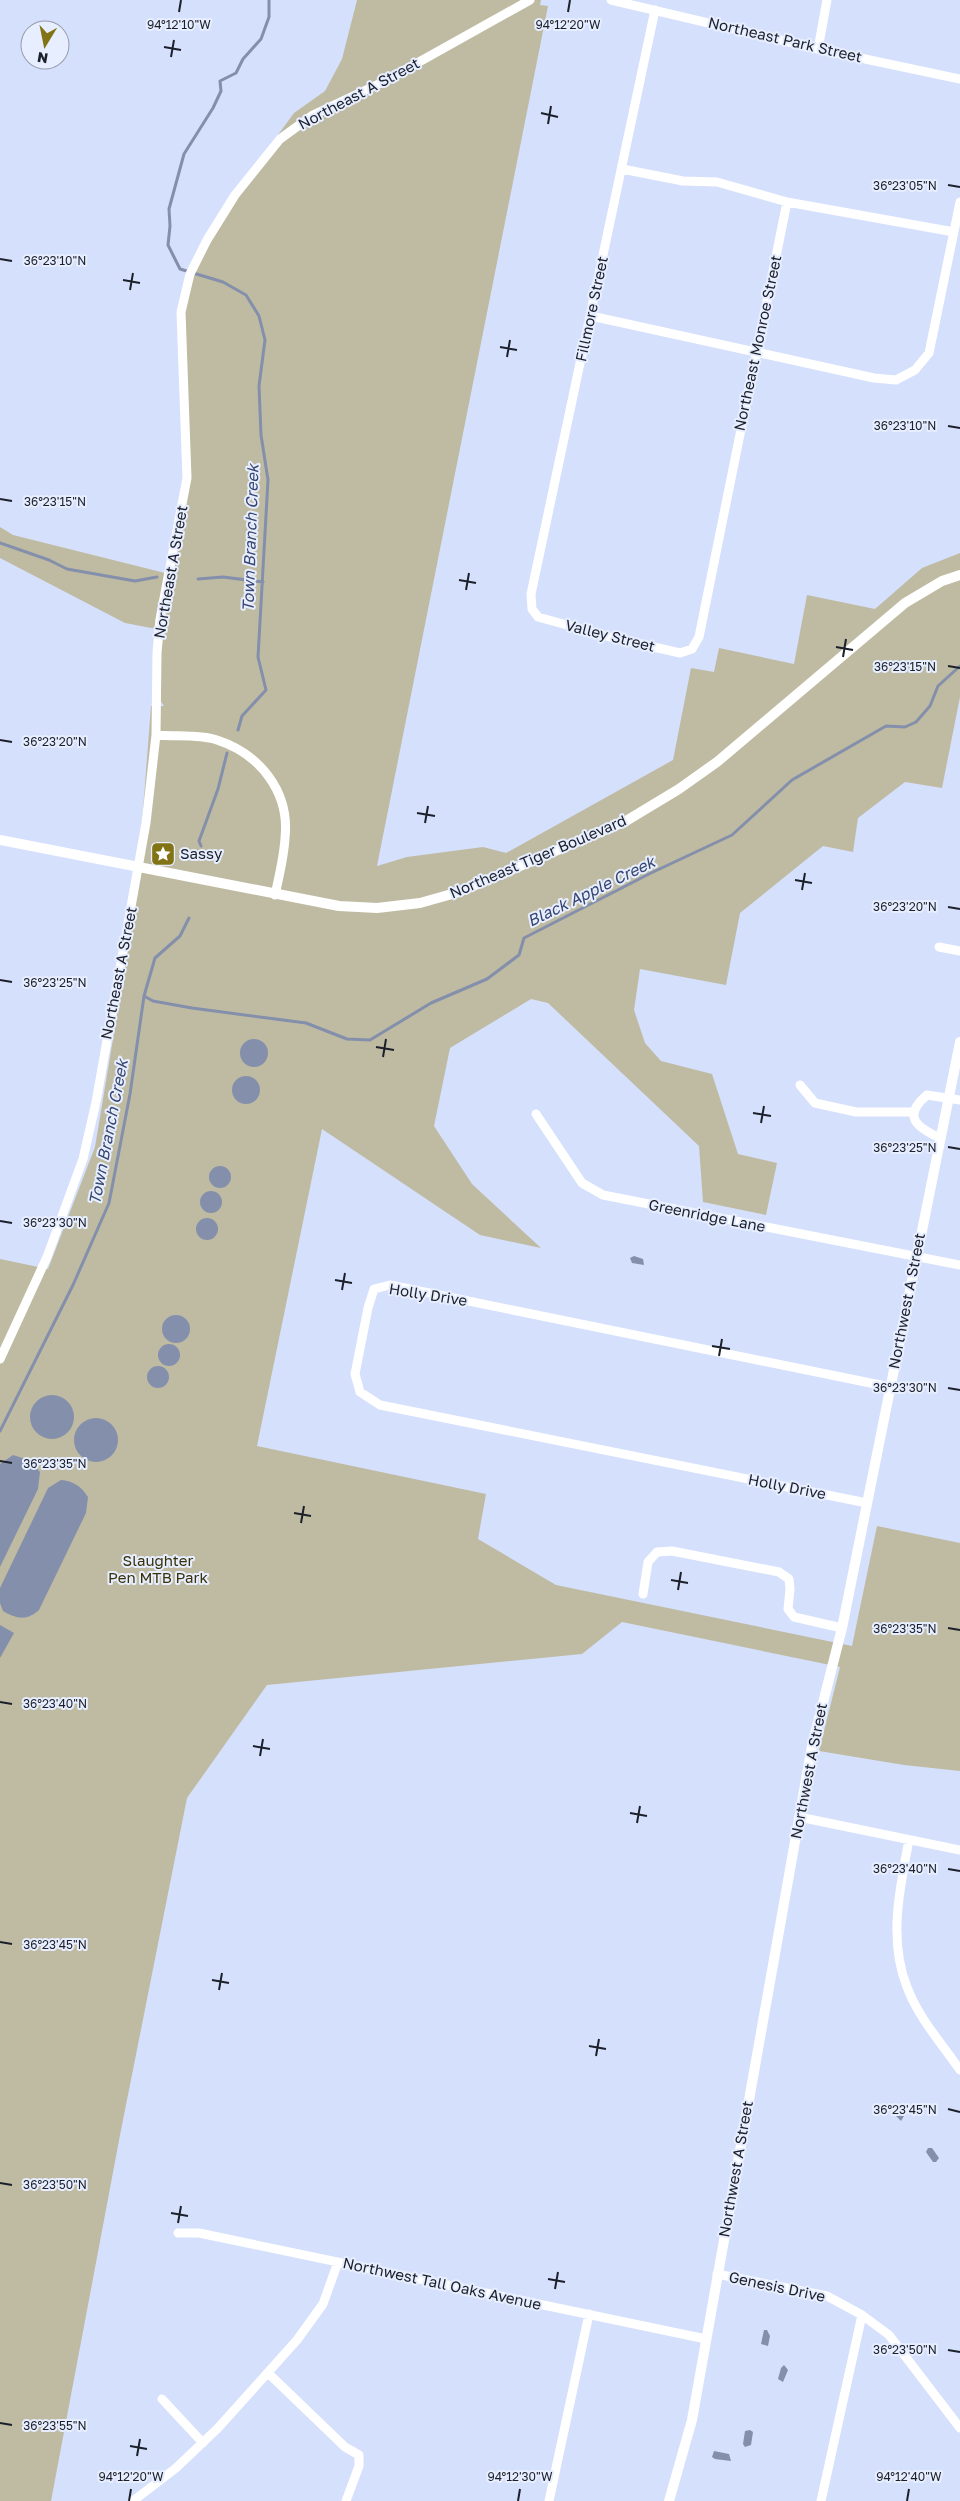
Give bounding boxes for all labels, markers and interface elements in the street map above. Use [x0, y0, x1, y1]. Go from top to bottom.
street label: Northeast Park Street [707, 13, 864, 65]
text: 94°12'10"W [147, 17, 211, 32]
text: 94°12'20"W [536, 17, 601, 32]
north arrow [20, 20, 70, 70]
text: N [36, 49, 49, 68]
street label: Northeast A Street [295, 54, 422, 133]
text: 36°23'05"N [873, 178, 937, 193]
text: 36°23'10"N [24, 253, 86, 268]
street label: Northeast Monroe Street [730, 253, 784, 432]
street label: Fillmore Street [571, 254, 611, 363]
text: 36°23'10"N [874, 418, 936, 433]
water label: Town Branch Creek [237, 462, 263, 612]
text: 36°23'15"N [24, 494, 86, 509]
street label: Northeast A Street [149, 504, 191, 640]
street label: Valley Street [563, 615, 657, 655]
text: 36°23'15"N [874, 659, 936, 674]
text: 36°23'20"N [23, 734, 87, 749]
street label: Northeast Tiger Boulevard [447, 811, 629, 901]
place icon: Sassy [150, 841, 176, 867]
place label: Sassy [180, 844, 223, 862]
water label: Black Apple Creek [524, 851, 660, 931]
text: 36°23'20"N [873, 899, 937, 914]
street label: Northeast A Street [96, 905, 140, 1041]
text: 36°23'25"N [23, 975, 87, 990]
water label: Town Branch Creek [84, 1056, 132, 1206]
text: 36°23'25"N [873, 1140, 937, 1155]
street label: Greenridge Lane [647, 1195, 767, 1235]
text: 36°23'30"N [23, 1215, 87, 1230]
street label: Northwest A Street [884, 1231, 928, 1370]
street label: Holly Drive [388, 1279, 469, 1309]
text: 36°23'30"N [873, 1380, 937, 1395]
text: 36°23'35"N [23, 1456, 87, 1471]
street label: Holly Drive [747, 1470, 828, 1502]
park label: Slaughter Pen MTB Park [108, 1551, 208, 1586]
text: 36°23'35"N [873, 1621, 937, 1636]
text: 36°23'40"N [23, 1696, 87, 1711]
street label: Northwest A Street [786, 1701, 830, 1840]
text: 36°23'40"N [873, 1861, 937, 1876]
text: 36°23'45"N [23, 1937, 87, 1952]
street label: Northwest A Street [714, 2099, 756, 2238]
text: 36°23'45"N [873, 2102, 937, 2117]
text: 36°23'50"N [23, 2177, 87, 2192]
street label: Northwest Tall Oaks Avenue [341, 2253, 543, 2313]
street label: Genesis Drive [727, 2267, 827, 2305]
text: 36°23'50"N [873, 2342, 937, 2357]
text: 36°23'55"N [23, 2418, 87, 2433]
text: 94°12'20"W [99, 2469, 164, 2484]
text: 94°12'30"W [488, 2469, 553, 2484]
text: 94°12'40"W [876, 2469, 942, 2484]

